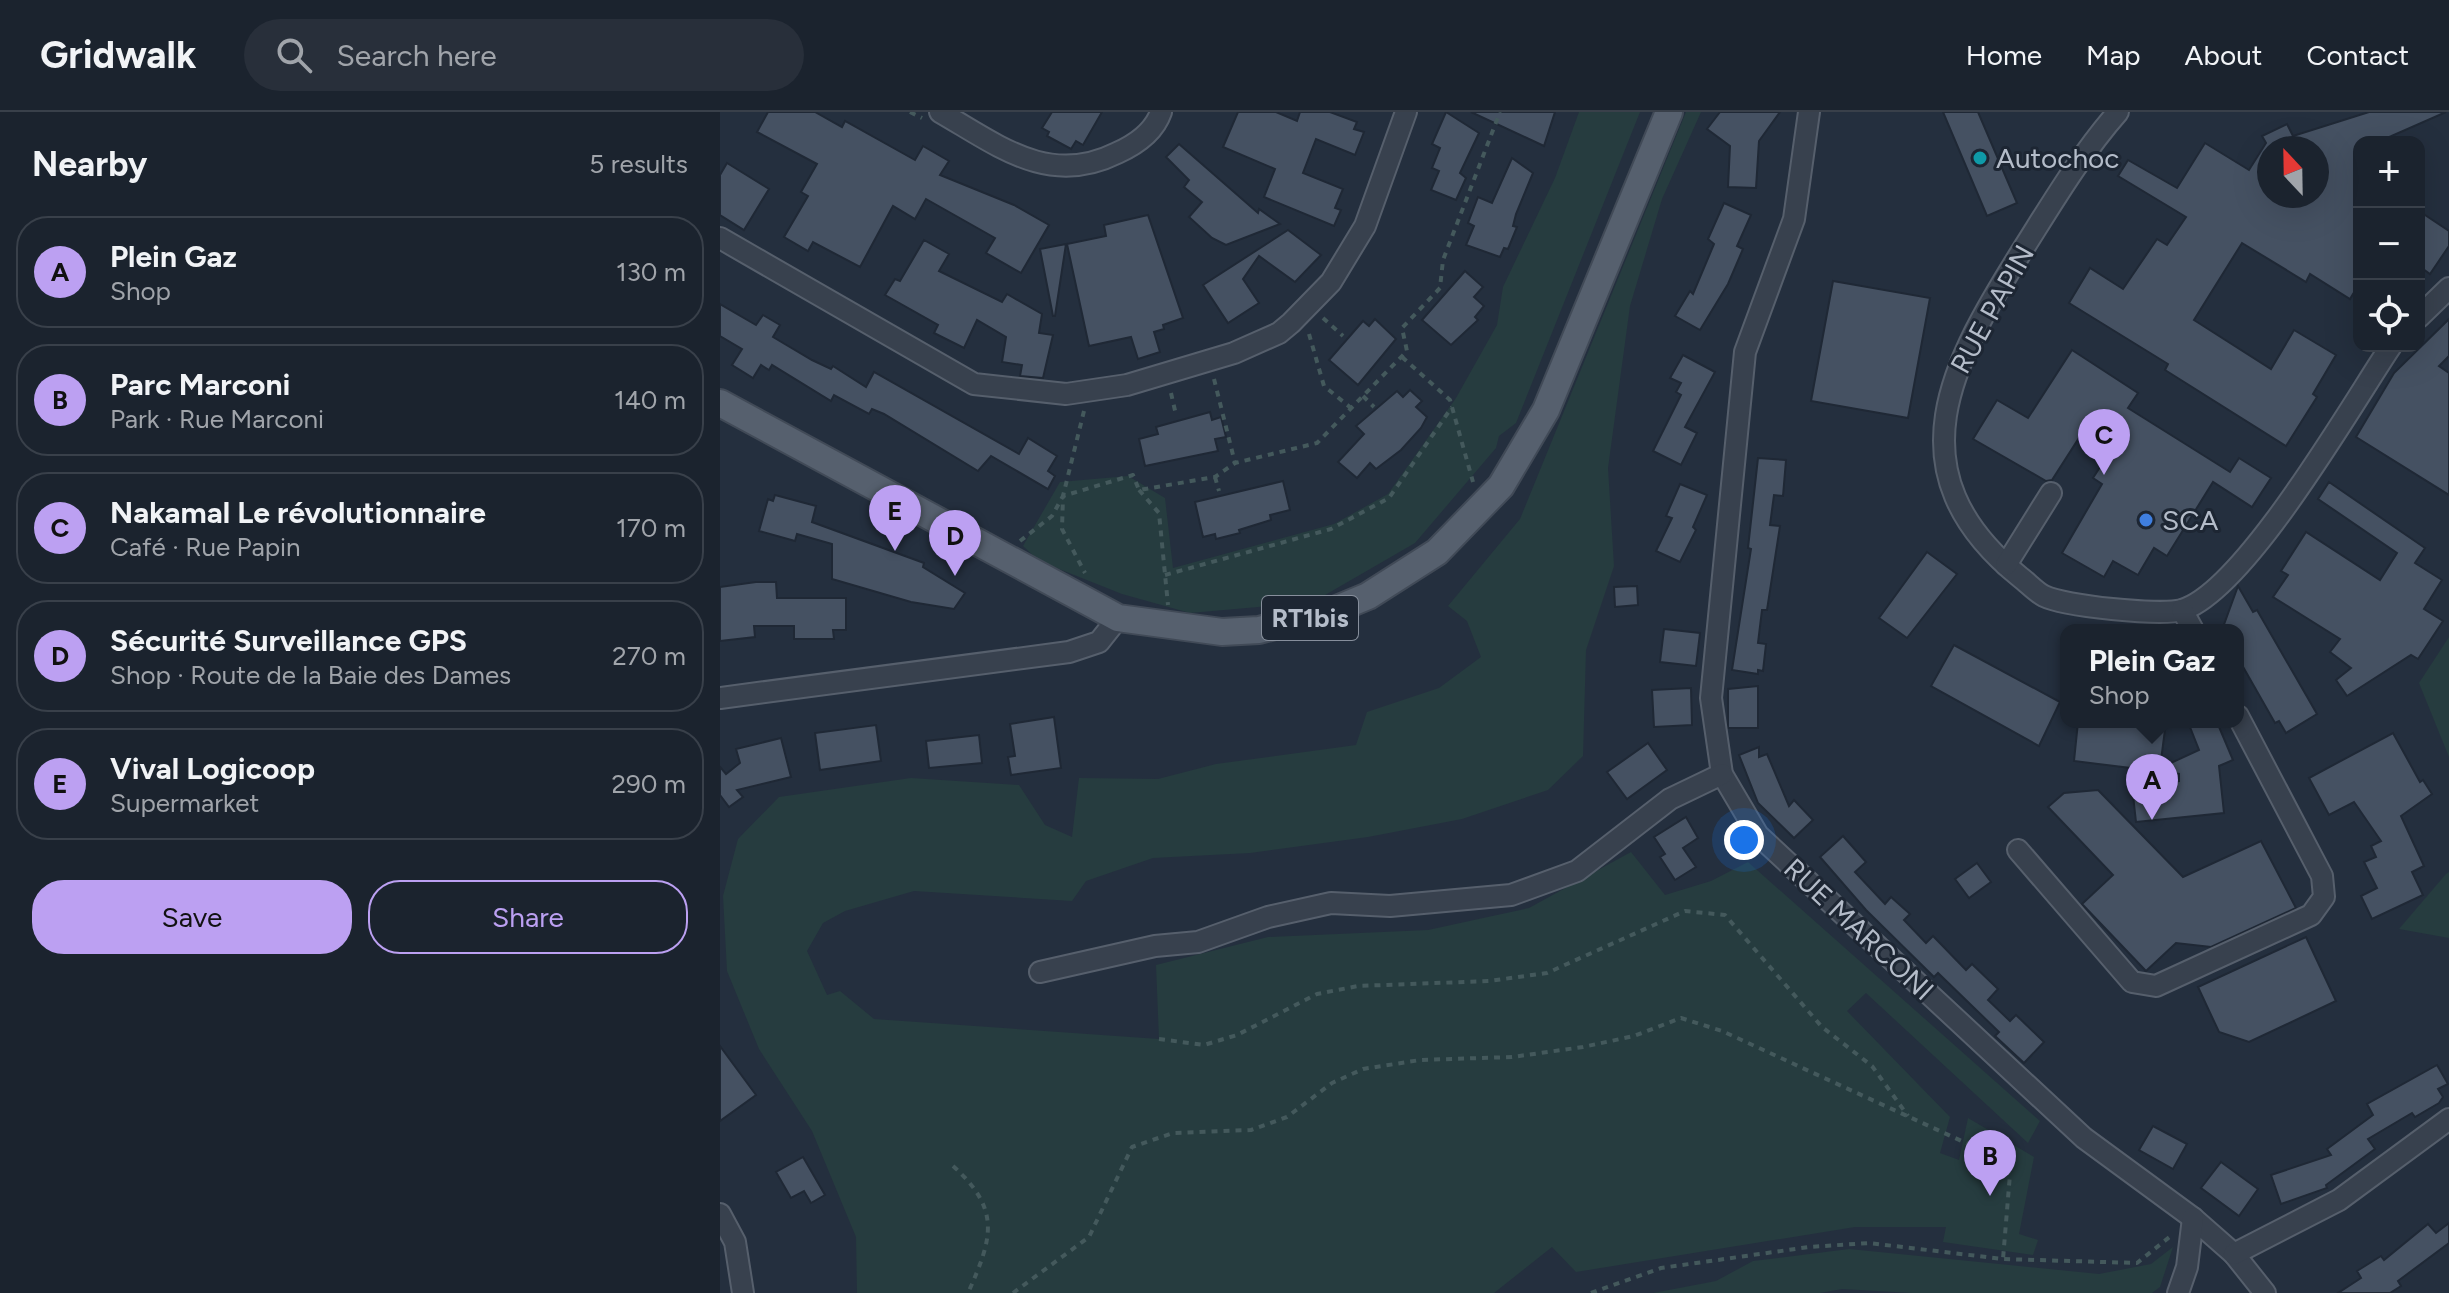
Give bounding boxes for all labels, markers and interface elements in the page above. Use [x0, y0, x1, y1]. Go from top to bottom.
search box [244, 19, 804, 91]
text: Gridwalk [40, 32, 196, 78]
icon: search [272, 33, 316, 77]
text: Search here [336, 37, 497, 74]
text: Home [1966, 38, 2042, 72]
text: Map [2086, 38, 2141, 72]
text: About [2185, 38, 2262, 72]
text: Contact [2306, 38, 2409, 72]
north arrow [2257, 136, 2329, 208]
map controls [2353, 136, 2425, 352]
button: + [2353, 136, 2425, 208]
place label: Autochoc [1996, 141, 2120, 175]
text: Nearby [32, 144, 147, 185]
text: 5 results [589, 148, 688, 180]
marker: Autochoc [1971, 149, 1989, 167]
button: − [2353, 208, 2425, 280]
text: Plein Gaz [110, 238, 237, 275]
street label: RUE PAPIN [1943, 239, 2041, 379]
text: A [51, 256, 69, 288]
text: 130 m [616, 256, 686, 288]
text: Shop [110, 275, 171, 307]
button: locate [2353, 280, 2425, 352]
text: Parc Marconi [110, 366, 290, 403]
text: B [52, 384, 68, 416]
text: 140 m [614, 384, 686, 416]
text: Park · Rue Marconi [110, 403, 324, 435]
pin: C [2078, 409, 2130, 475]
pin: E [869, 485, 921, 551]
text: Nakamal Le révolutionnaire [110, 494, 486, 531]
place label: SCA [2162, 503, 2218, 537]
pin: D [929, 510, 981, 576]
marker: SCA [2137, 511, 2155, 529]
text: C [51, 512, 69, 544]
text: 170 m [616, 512, 686, 544]
text: Café · Rue Papin [110, 531, 301, 563]
road number: RT1bis [1262, 596, 1358, 640]
text: Sécurité Surveillance GPS [110, 622, 467, 659]
popup [2060, 624, 2244, 728]
text: D [51, 640, 69, 672]
text: 270 m [612, 640, 686, 672]
text: Plein Gaz [2089, 642, 2215, 679]
text: Shop · Route de la Baie des Dames [110, 659, 511, 691]
text: Shop [2089, 679, 2150, 711]
text: Vival Logicoop [110, 750, 315, 787]
pin: A [2126, 754, 2178, 820]
text: E [52, 768, 68, 800]
text: 290 m [612, 768, 686, 800]
text: Supermarket [110, 787, 259, 819]
your location [1724, 820, 1764, 860]
street label: RUE MARCONI [1777, 851, 1941, 1007]
button: Save [32, 880, 352, 954]
button: Share [368, 880, 688, 954]
pin: B [1964, 1130, 2016, 1196]

